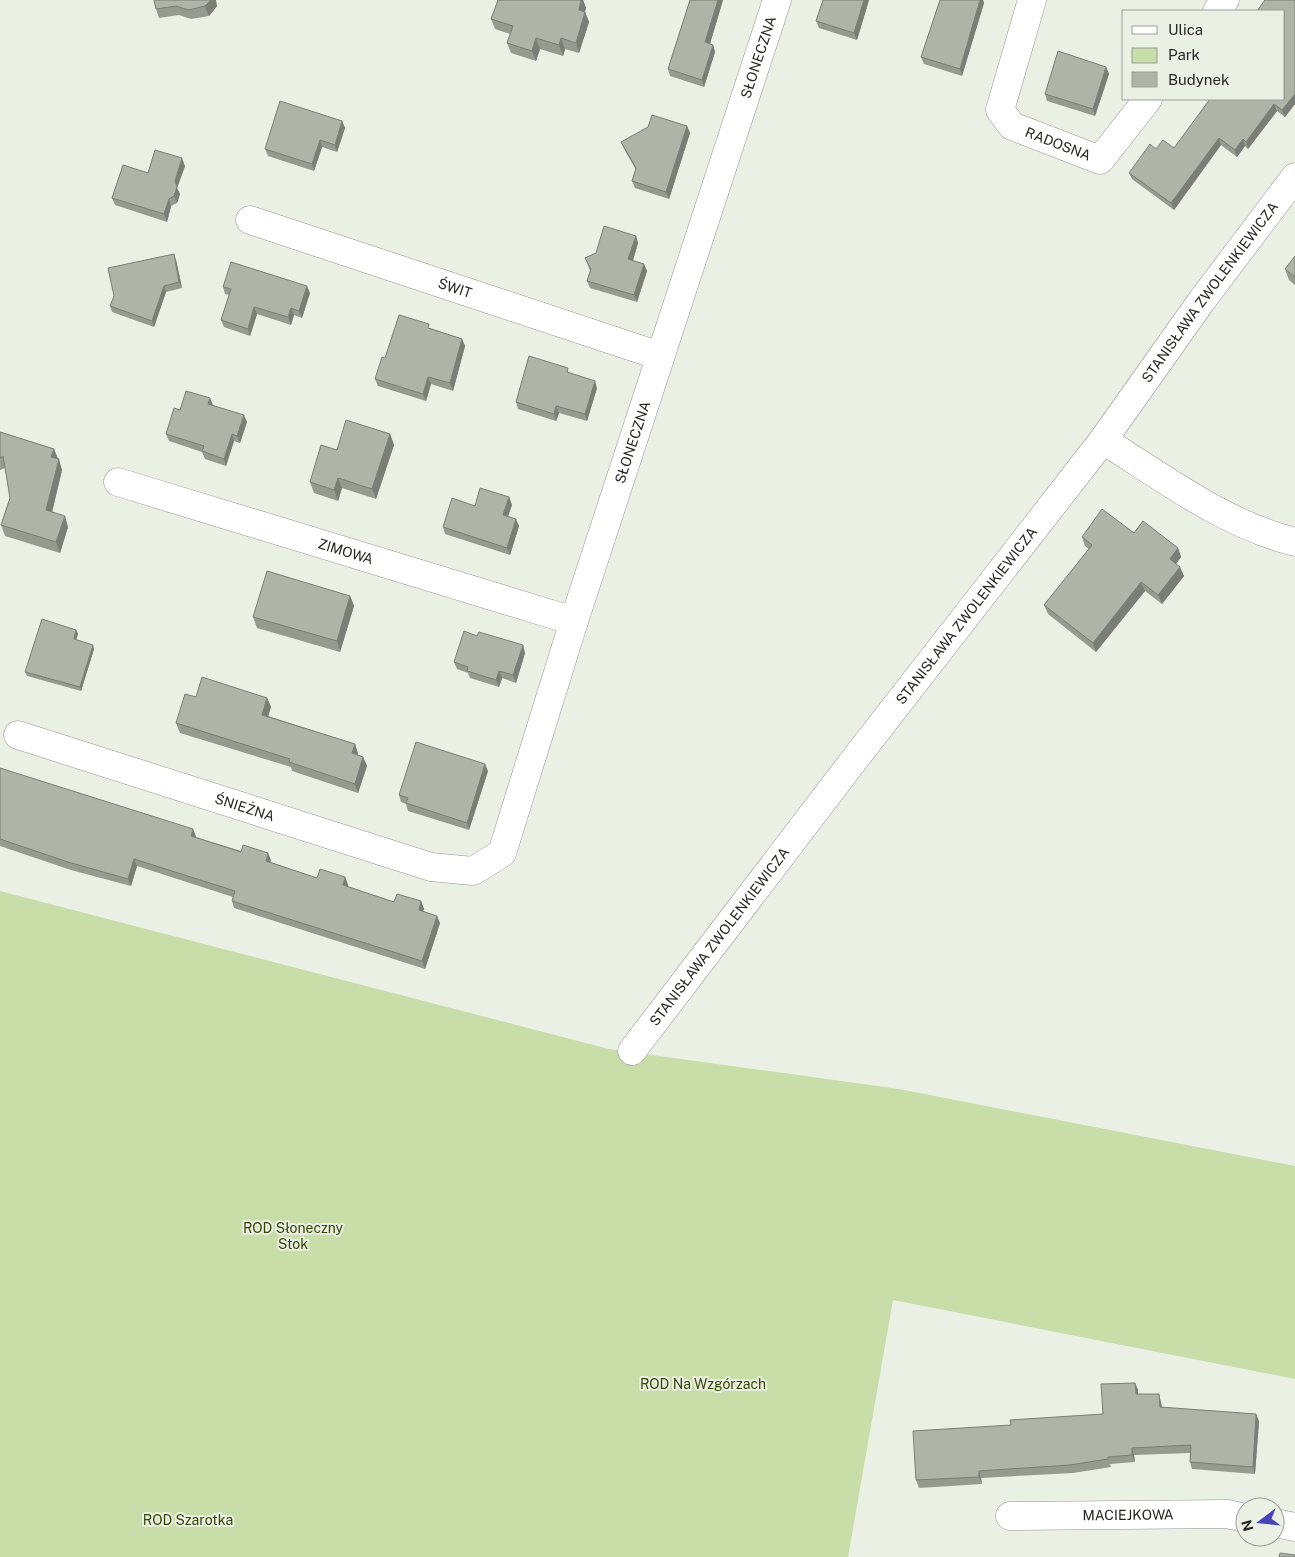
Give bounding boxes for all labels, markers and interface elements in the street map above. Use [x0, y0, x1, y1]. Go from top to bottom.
legend [1122, 10, 1285, 100]
street label: SŁONECZNA [737, 14, 779, 100]
text: Ulica [1168, 21, 1203, 38]
text: Park [1168, 46, 1200, 63]
text: Budynek [1168, 71, 1229, 88]
street label: RADOSNA [1023, 124, 1093, 164]
street label: STANISŁAWA ZWOLENKIEWICZA [1138, 199, 1281, 385]
street label: ŚWIT [436, 273, 474, 301]
street label: SŁONECZNA [612, 399, 653, 485]
street label: STANISŁAWA ZWOLENKIEWICZA [893, 524, 1040, 707]
street label: ZIMOWA [316, 535, 375, 567]
street label: ŚNIEŻNA [213, 788, 277, 825]
street label: STANISŁAWA ZWOLENKIEWICZA [646, 844, 792, 1029]
park label: ROD Słoneczny Stok [243, 1220, 344, 1252]
park label: ROD Na Wzgórzach [640, 1376, 766, 1392]
north arrow [1235, 1497, 1285, 1547]
street label: MACIEJKOWA [1082, 1506, 1174, 1523]
park label: ROD Szarotka [143, 1512, 233, 1528]
text: N [1238, 1518, 1257, 1533]

